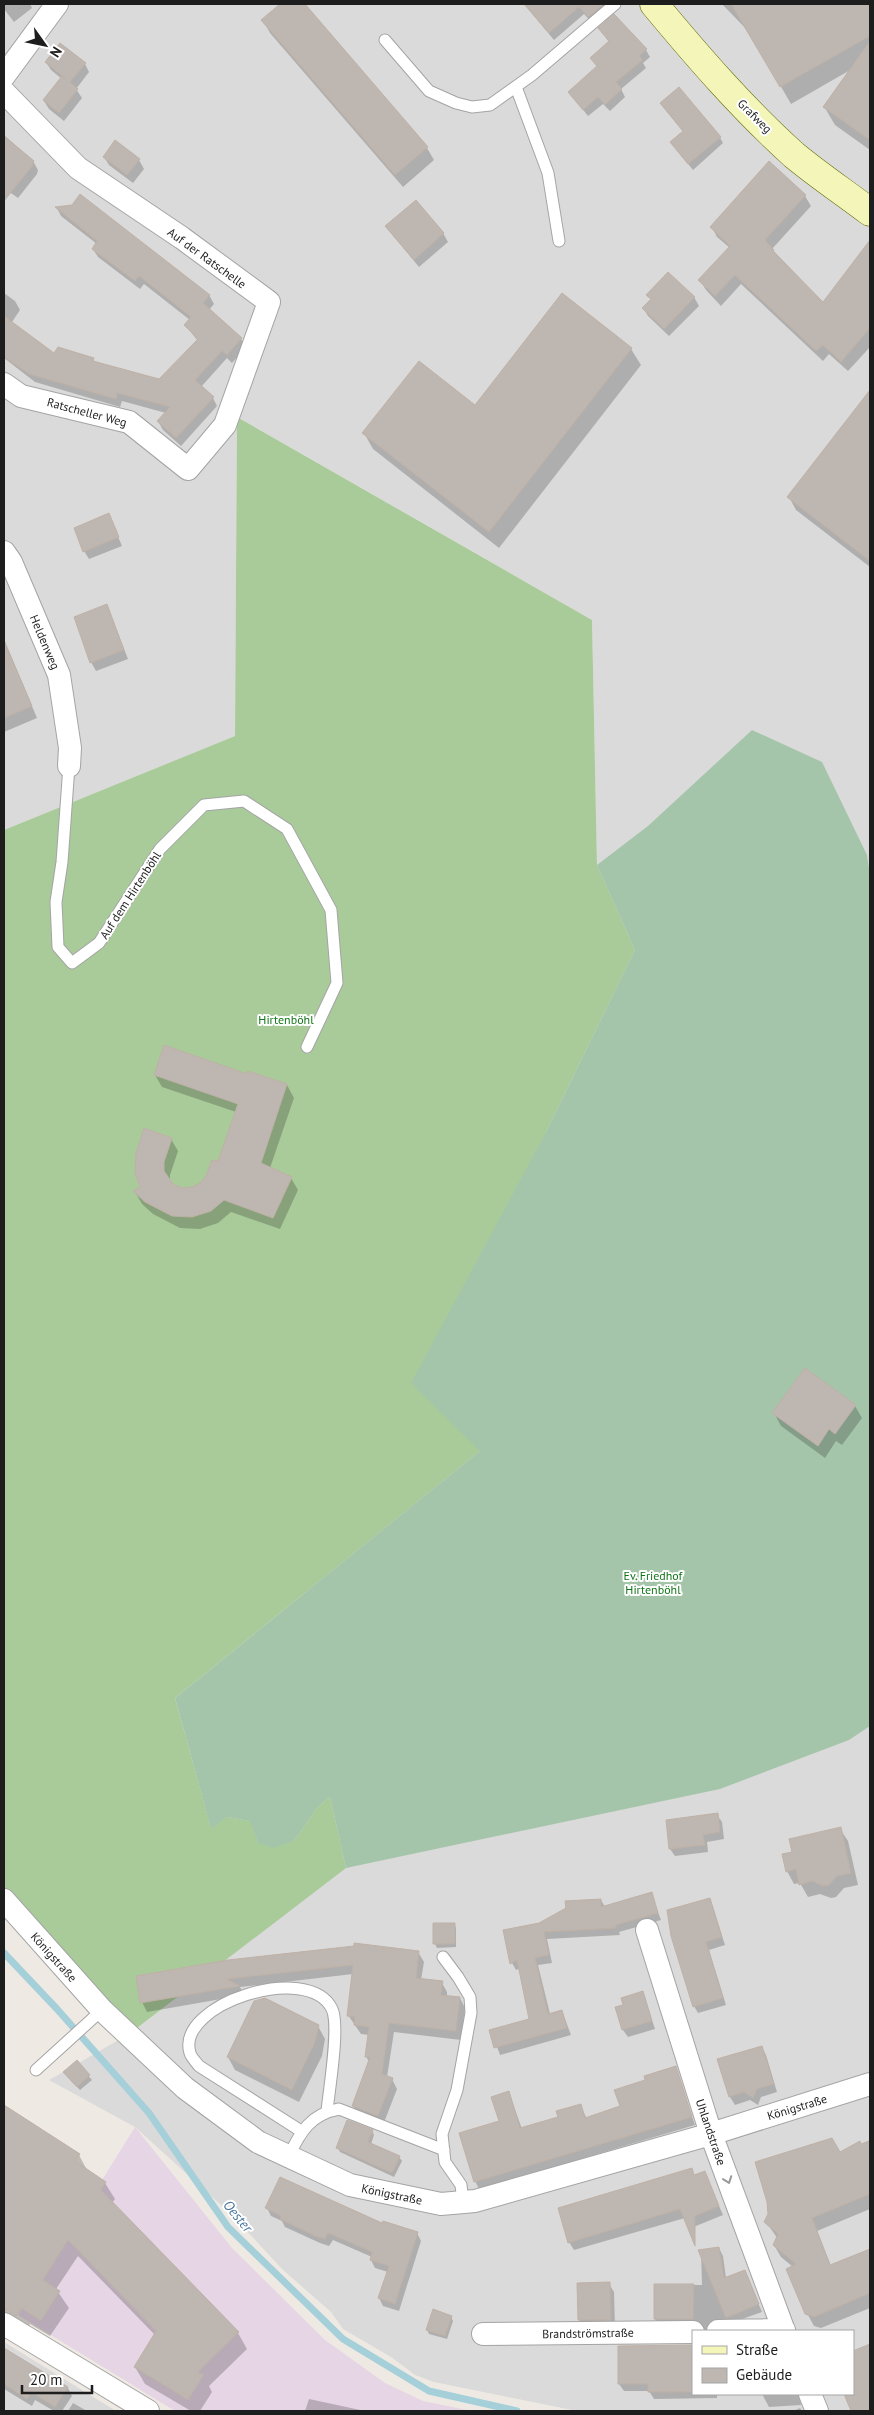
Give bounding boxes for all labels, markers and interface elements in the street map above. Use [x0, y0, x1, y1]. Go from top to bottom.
north arrow [20, 20, 70, 70]
text: N [46, 43, 66, 61]
street label: Grafweg [735, 96, 775, 136]
street label: Auf der Ratschelle [165, 224, 249, 292]
street label: Ratscheller Weg [45, 394, 129, 430]
street label: Heldenweg [27, 612, 63, 672]
street label: Auf dem Hirtenböhl [96, 848, 164, 942]
park label: Hirtenböhl [258, 1012, 314, 1027]
park label: Ev. Friedhof Hirtenböhl [624, 1568, 684, 1597]
street label: Königstraße [28, 1929, 80, 1985]
street label: Königstraße [765, 2091, 829, 2123]
street label: Uhlandstraße [693, 2097, 729, 2167]
one-way arrow [722, 2175, 732, 2184]
street label: Königstraße [360, 2180, 424, 2208]
water label: Oester [219, 2196, 258, 2237]
street label: Brandströmstraße [542, 2325, 634, 2341]
legend [692, 2330, 854, 2395]
text: Straße [736, 2340, 778, 2359]
scale bar [22, 2362, 92, 2394]
text: Gebäude [736, 2365, 792, 2384]
text: 20 m [30, 2370, 63, 2389]

